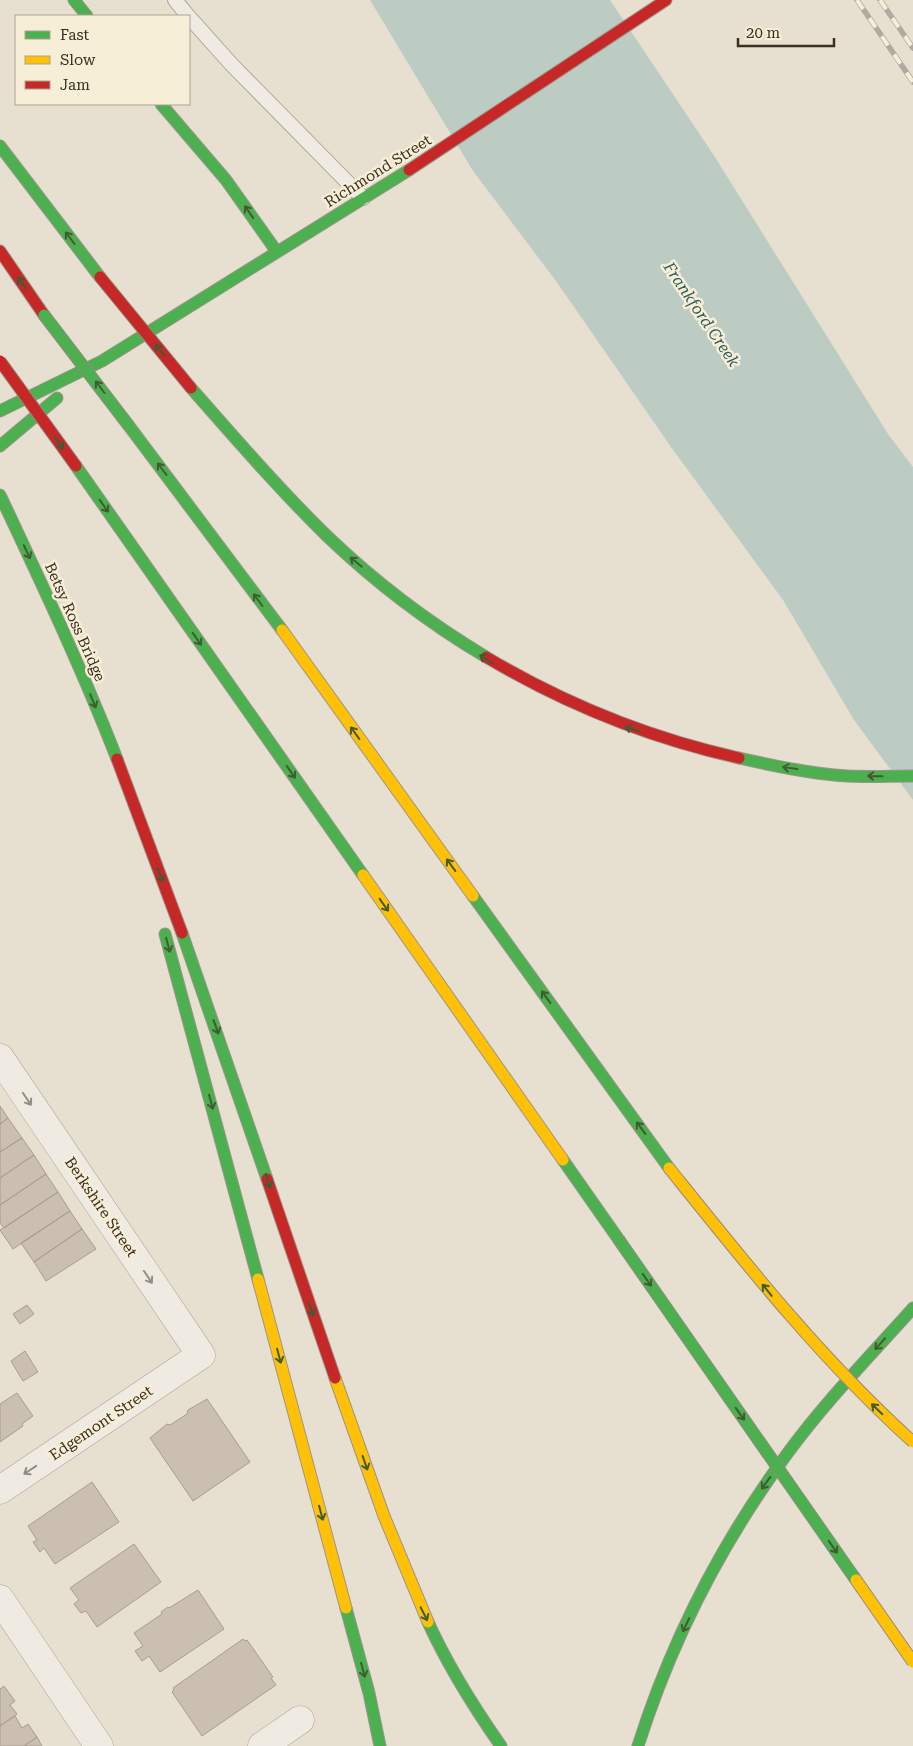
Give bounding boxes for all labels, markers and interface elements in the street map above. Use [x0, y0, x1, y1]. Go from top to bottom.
legend [15, 15, 190, 105]
scale bar [738, 15, 834, 47]
text: 20 m [746, 24, 781, 42]
text: Fast [60, 26, 90, 44]
text: Slow [60, 51, 96, 69]
text: Jam [60, 76, 90, 94]
street label: Richmond Street [321, 131, 435, 211]
one-way arrow [244, 205, 254, 219]
one-way arrow [65, 232, 76, 245]
water label: Frankford Creek [659, 258, 744, 370]
one-way arrow [17, 276, 27, 290]
one-way arrow [155, 344, 166, 357]
one-way arrow [94, 381, 105, 394]
one-way arrow [54, 436, 64, 450]
one-way arrow [156, 463, 167, 476]
one-way arrow [99, 499, 109, 513]
one-way arrow [23, 544, 32, 559]
one-way arrow [350, 556, 363, 567]
street label: Betsy Ross Bridge [41, 560, 109, 684]
one-way arrow [253, 594, 264, 607]
one-way arrow [192, 632, 202, 646]
one-way arrow [480, 653, 494, 663]
one-way arrow [89, 693, 99, 708]
one-way arrow [625, 724, 641, 733]
one-way arrow [350, 727, 361, 740]
one-way arrow [782, 763, 798, 773]
one-way arrow [286, 765, 296, 779]
one-way arrow [868, 771, 884, 781]
one-way arrow [445, 859, 456, 872]
one-way arrow [157, 867, 166, 882]
one-way arrow [379, 898, 389, 912]
one-way arrow [164, 937, 174, 953]
one-way arrow [541, 990, 551, 1004]
one-way arrow [212, 1019, 222, 1035]
one-way arrow [22, 1091, 32, 1105]
one-way arrow [206, 1094, 216, 1110]
one-way arrow [636, 1121, 646, 1135]
street label: Berkshire Street [61, 1154, 141, 1261]
one-way arrow [264, 1173, 273, 1189]
one-way arrow [143, 1269, 153, 1283]
one-way arrow [642, 1273, 652, 1287]
one-way arrow [762, 1283, 772, 1297]
one-way arrow [307, 1301, 316, 1317]
one-way arrow [875, 1338, 886, 1351]
one-way arrow [274, 1348, 284, 1364]
street label: Edgemont Street [46, 1382, 156, 1464]
one-way arrow [871, 1403, 883, 1415]
one-way arrow [735, 1407, 745, 1421]
one-way arrow [361, 1455, 370, 1470]
one-way arrow [23, 1465, 37, 1475]
one-way arrow [761, 1476, 771, 1490]
one-way arrow [316, 1505, 326, 1521]
one-way arrow [828, 1540, 838, 1554]
one-way arrow [420, 1606, 429, 1621]
one-way arrow [681, 1617, 691, 1632]
one-way arrow [359, 1662, 368, 1678]

